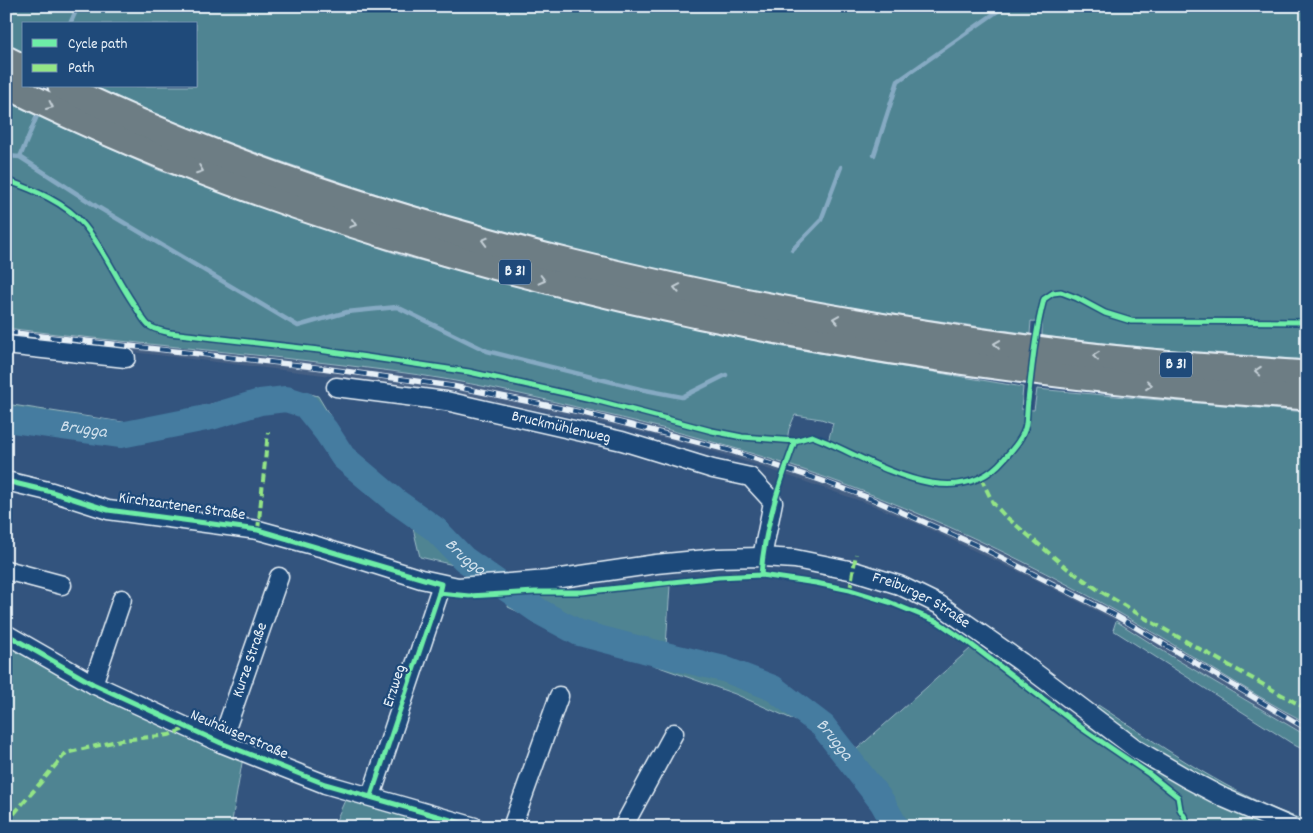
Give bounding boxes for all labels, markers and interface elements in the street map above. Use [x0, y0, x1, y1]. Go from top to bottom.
legend [22, 22, 198, 88]
text: Cycle path [68, 34, 128, 56]
text: Path [68, 58, 94, 80]
one-way arrow [45, 99, 54, 110]
one-way arrow [195, 164, 203, 174]
one-way arrow [348, 219, 356, 229]
one-way arrow [481, 236, 490, 246]
road number: B 31 [499, 260, 531, 284]
one-way arrow [538, 274, 547, 285]
one-way arrow [672, 284, 681, 294]
one-way arrow [832, 314, 840, 325]
one-way arrow [992, 339, 1000, 350]
one-way arrow [1092, 351, 1100, 362]
road number: B 31 [1160, 352, 1192, 378]
one-way arrow [1254, 365, 1262, 376]
one-way arrow [1145, 379, 1153, 390]
street label: Bruckmühlenweg [509, 405, 613, 450]
water label: Brugga [58, 414, 110, 446]
street label: Kirchzartener Straße [117, 487, 247, 527]
water label: Brugga [438, 533, 491, 583]
street label: Freiburger Straße [869, 566, 975, 634]
street label: Kurze Straße [226, 619, 274, 701]
street label: Erzweg [377, 662, 413, 710]
street label: Neuhäuserstraße [186, 704, 292, 766]
water label: Brugga [811, 713, 859, 768]

